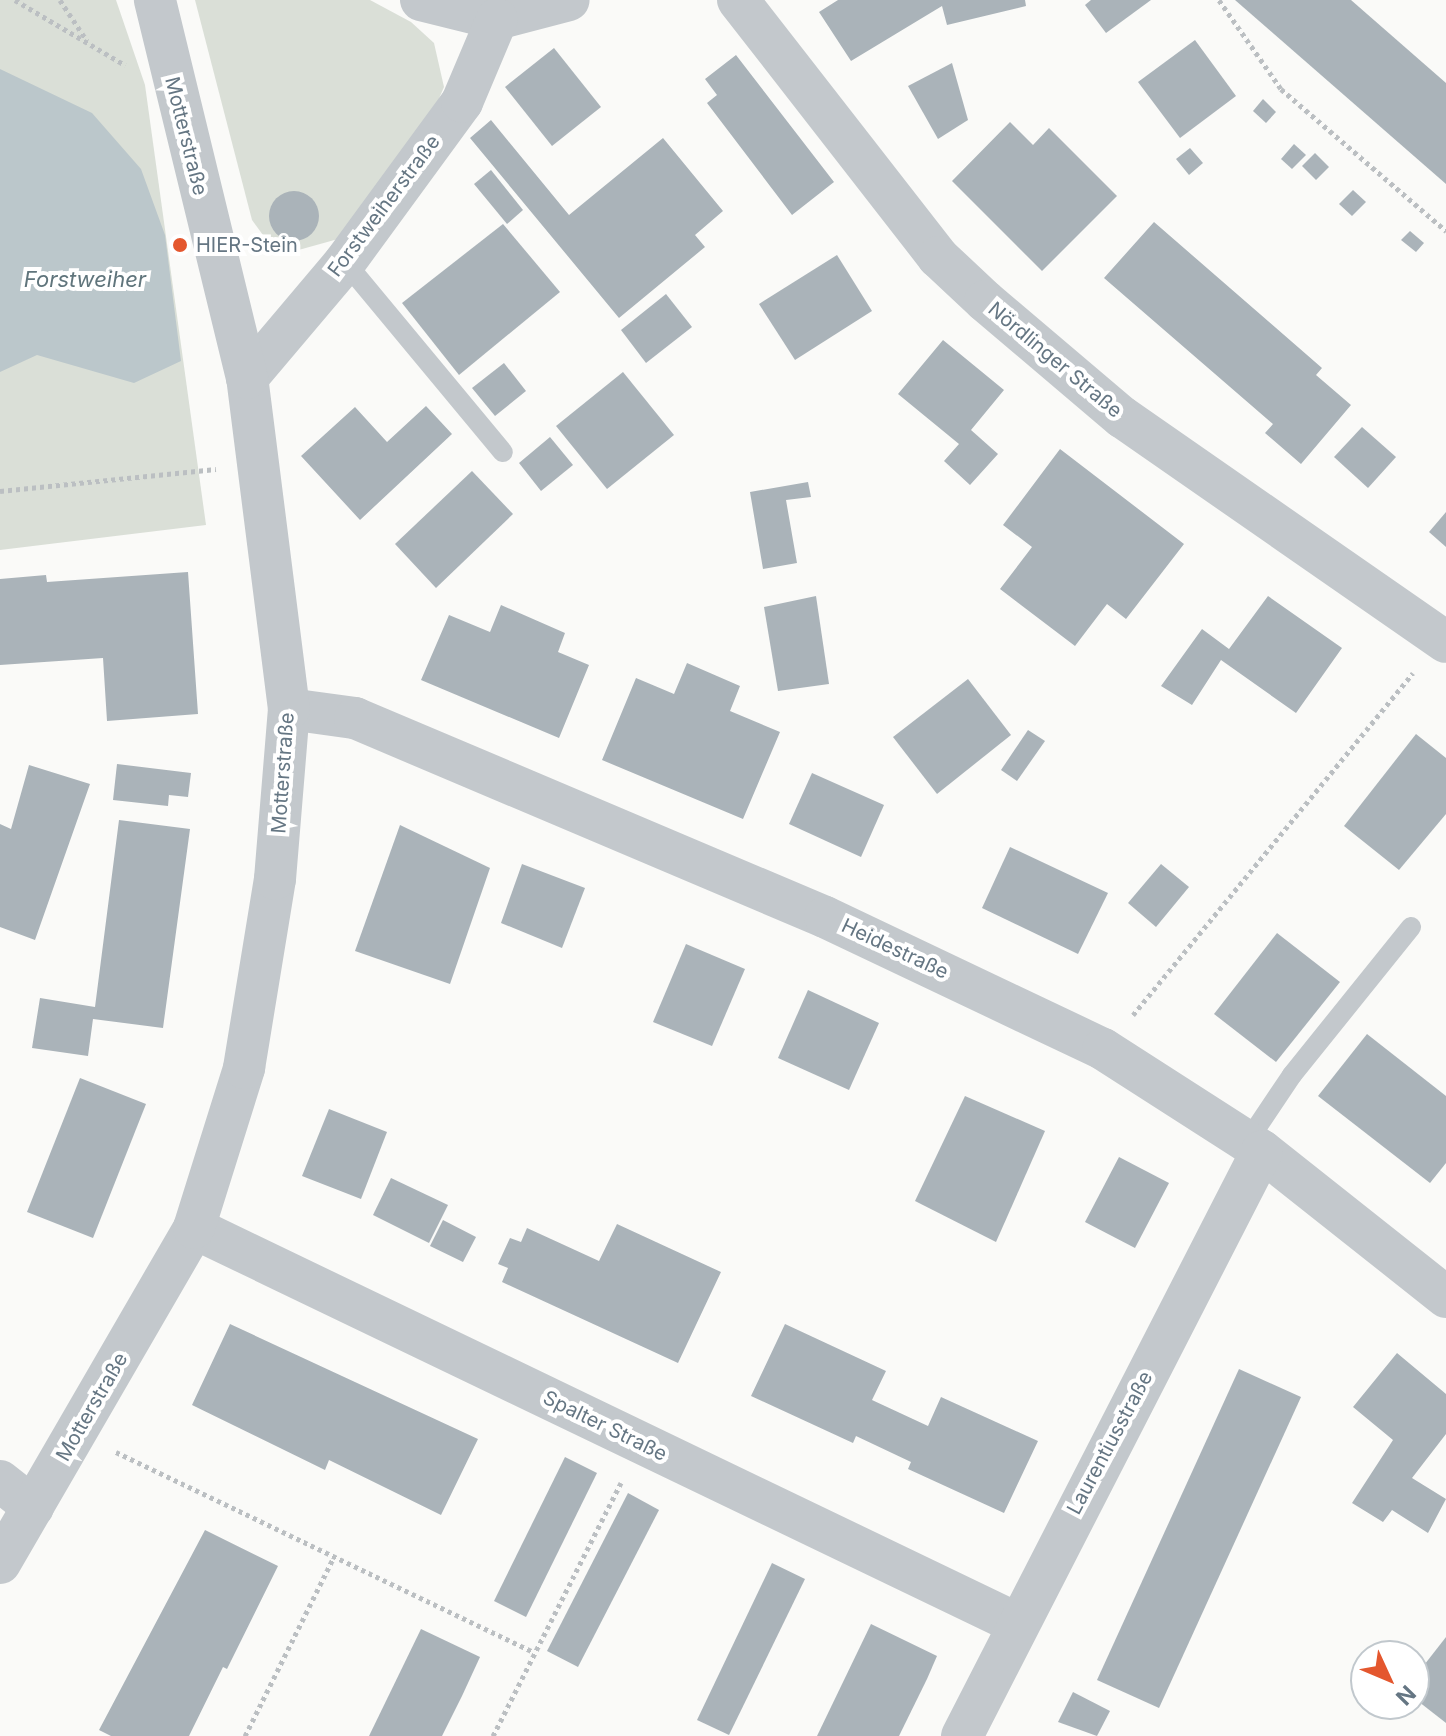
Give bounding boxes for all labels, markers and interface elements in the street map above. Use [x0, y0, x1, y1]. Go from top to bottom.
street label: Motterstraße [160, 74, 212, 198]
street label: Forstweiherstraße [323, 130, 445, 282]
place label: HIER-Stein [196, 233, 298, 257]
marker: HIER-Stein [171, 236, 189, 254]
water label: Forstweiher [24, 267, 146, 293]
street label: Nördlinger Straße [983, 297, 1127, 423]
street label: Motterstraße [267, 712, 299, 834]
street label: Heidestraße [838, 914, 952, 984]
street label: Motterstraße [51, 1348, 133, 1466]
street label: Laurentiusstraße [1062, 1367, 1158, 1519]
street label: Spalter Straße [539, 1386, 671, 1466]
north arrow [1350, 1640, 1430, 1720]
text: N [1391, 1680, 1421, 1710]

